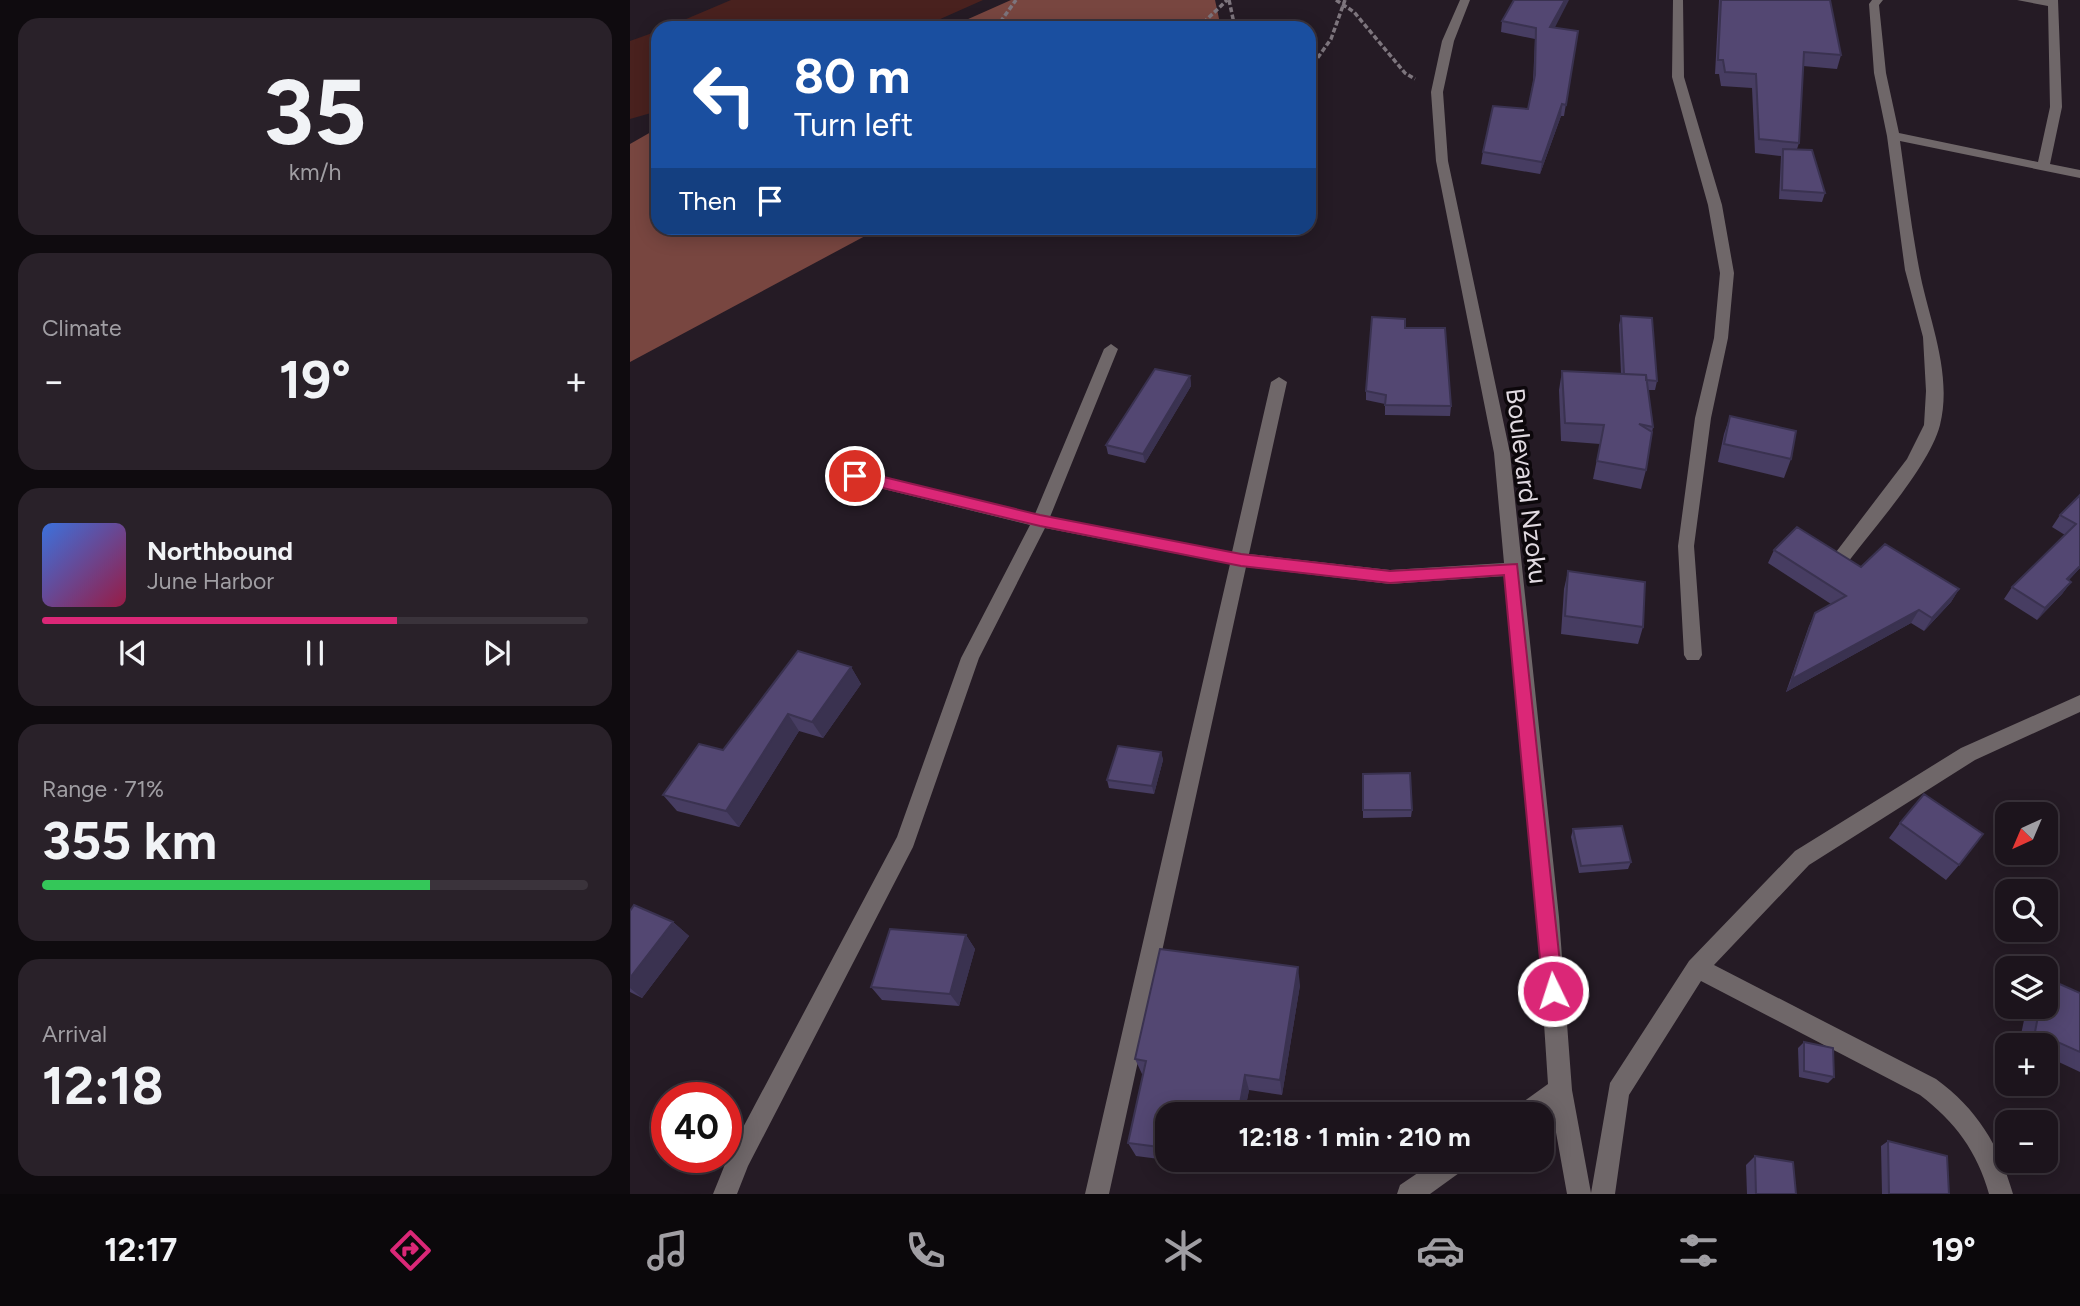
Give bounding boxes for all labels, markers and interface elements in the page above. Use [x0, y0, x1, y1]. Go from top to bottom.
text: 80 m [794, 46, 910, 105]
icon: left [679, 49, 770, 140]
text: 35 [263, 58, 367, 167]
text: Turn left [794, 106, 913, 144]
text: km/h [289, 158, 341, 186]
icon: arrive [751, 182, 789, 220]
text: Then [679, 185, 737, 217]
text: Climate [42, 314, 121, 342]
text: 19° [279, 349, 351, 411]
text: − [42, 358, 66, 404]
text: + [564, 358, 588, 404]
street label: Boulevard Nzoku [1499, 386, 1555, 586]
pin [825, 446, 885, 506]
icon: arrive [836, 457, 874, 495]
text: Northbound [147, 535, 293, 567]
text: June Harbor [147, 567, 274, 595]
icon: previous [114, 634, 152, 672]
icon: pause [296, 634, 334, 672]
icon: next [478, 634, 516, 672]
text: Range · 71% [42, 775, 164, 803]
north arrow [1995, 802, 2058, 864]
map controls [1995, 802, 2058, 1173]
text: 355 km [42, 810, 217, 872]
button: search [1995, 879, 2058, 942]
position arrow [1516, 954, 1590, 1028]
button: layers [1995, 956, 2058, 1019]
text: Arrival [42, 1020, 107, 1048]
button: + [1995, 1033, 2058, 1096]
text: 12:18 [42, 1055, 163, 1117]
speed limit sign: 40 [651, 1082, 742, 1173]
button: − [1995, 1110, 2058, 1173]
text: 12:18 · 1 min · 210 m [1238, 1121, 1471, 1153]
icon: directions [386, 1226, 435, 1275]
icon: music [643, 1226, 692, 1275]
icon: phone [901, 1226, 950, 1275]
icon: climate [1159, 1226, 1208, 1275]
icon: car [1416, 1226, 1465, 1275]
icon: filters [1674, 1226, 1723, 1275]
text: 12:17 [104, 1231, 177, 1269]
text: 19° [1931, 1231, 1976, 1269]

